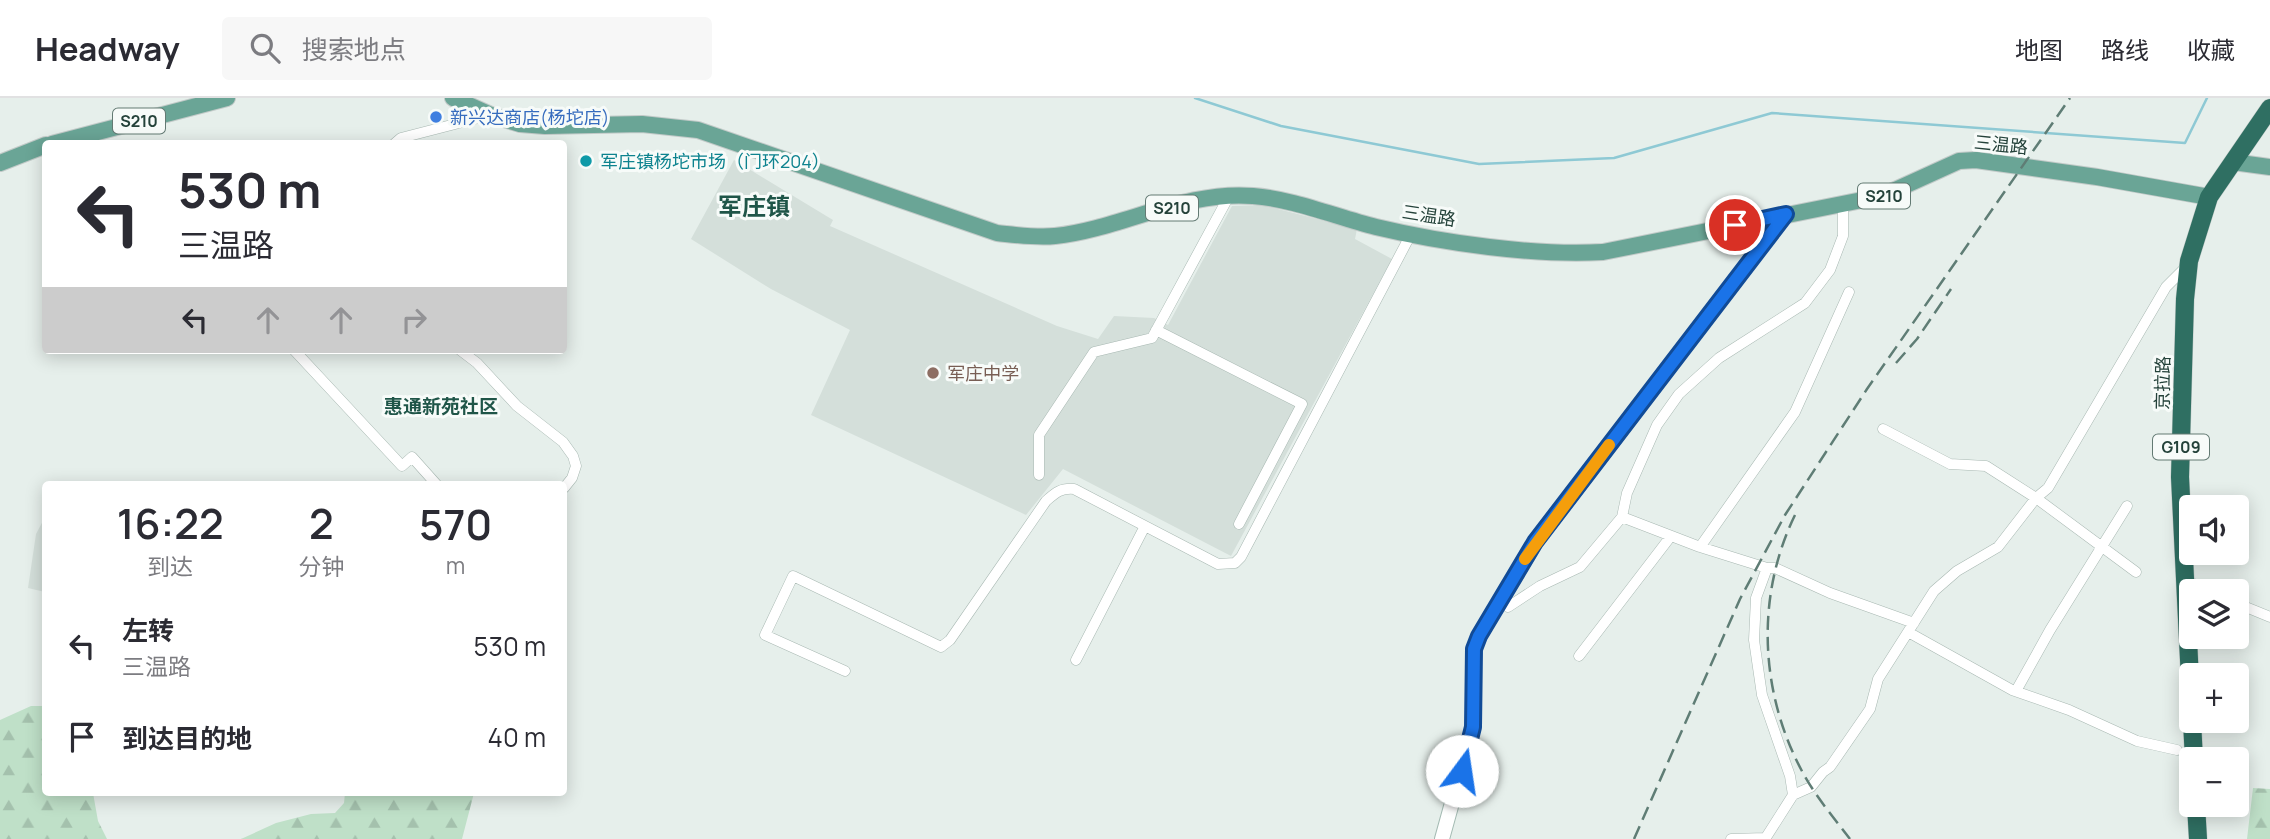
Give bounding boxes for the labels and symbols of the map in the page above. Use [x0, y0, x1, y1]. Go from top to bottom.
place label: 新兴达商店(杨坨店) [450, 105, 609, 129]
road number: S210 [113, 108, 165, 134]
marker: 新兴达商店(杨坨店) [428, 109, 444, 125]
street label: 三温路 [1973, 129, 2029, 159]
place label: 军庄镇杨坨市场（门环204） [600, 149, 830, 173]
marker: 军庄镇杨坨市场（门环204） [578, 153, 594, 169]
road number: S210 [1858, 184, 1910, 208]
district label: 军庄镇 [718, 189, 790, 222]
road number: S210 [1146, 195, 1198, 220]
pin [1705, 195, 1765, 255]
street label: 三温路 [1400, 199, 1458, 231]
street label: 京拉路 [2150, 356, 2174, 410]
place label: 军庄中学 [947, 361, 1019, 385]
marker: 军庄中学 [925, 365, 941, 381]
district label: 惠通新苑社区 [384, 393, 498, 419]
road number: G109 [2153, 434, 2209, 460]
position arrow [1425, 734, 1499, 808]

